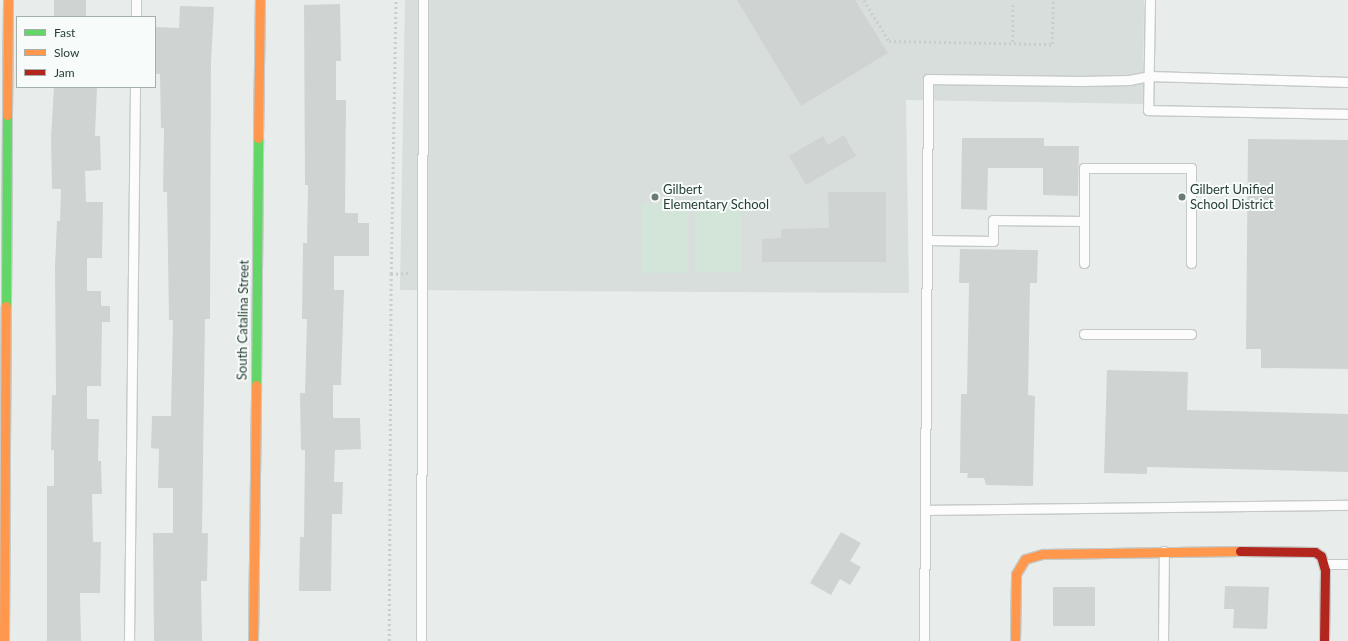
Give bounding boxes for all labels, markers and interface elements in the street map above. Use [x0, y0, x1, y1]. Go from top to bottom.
legend [16, 16, 156, 88]
text: Fast [54, 25, 75, 40]
text: Slow [54, 45, 79, 60]
text: Jam [54, 65, 75, 80]
place label: Gilbert Elementary School [663, 182, 769, 213]
place label: Gilbert Unified School District [1190, 182, 1274, 213]
marker: Gilbert Elementary School [650, 192, 660, 202]
marker: Gilbert Unified School District [1177, 192, 1187, 202]
street label: South Catalina Street [234, 260, 252, 380]

